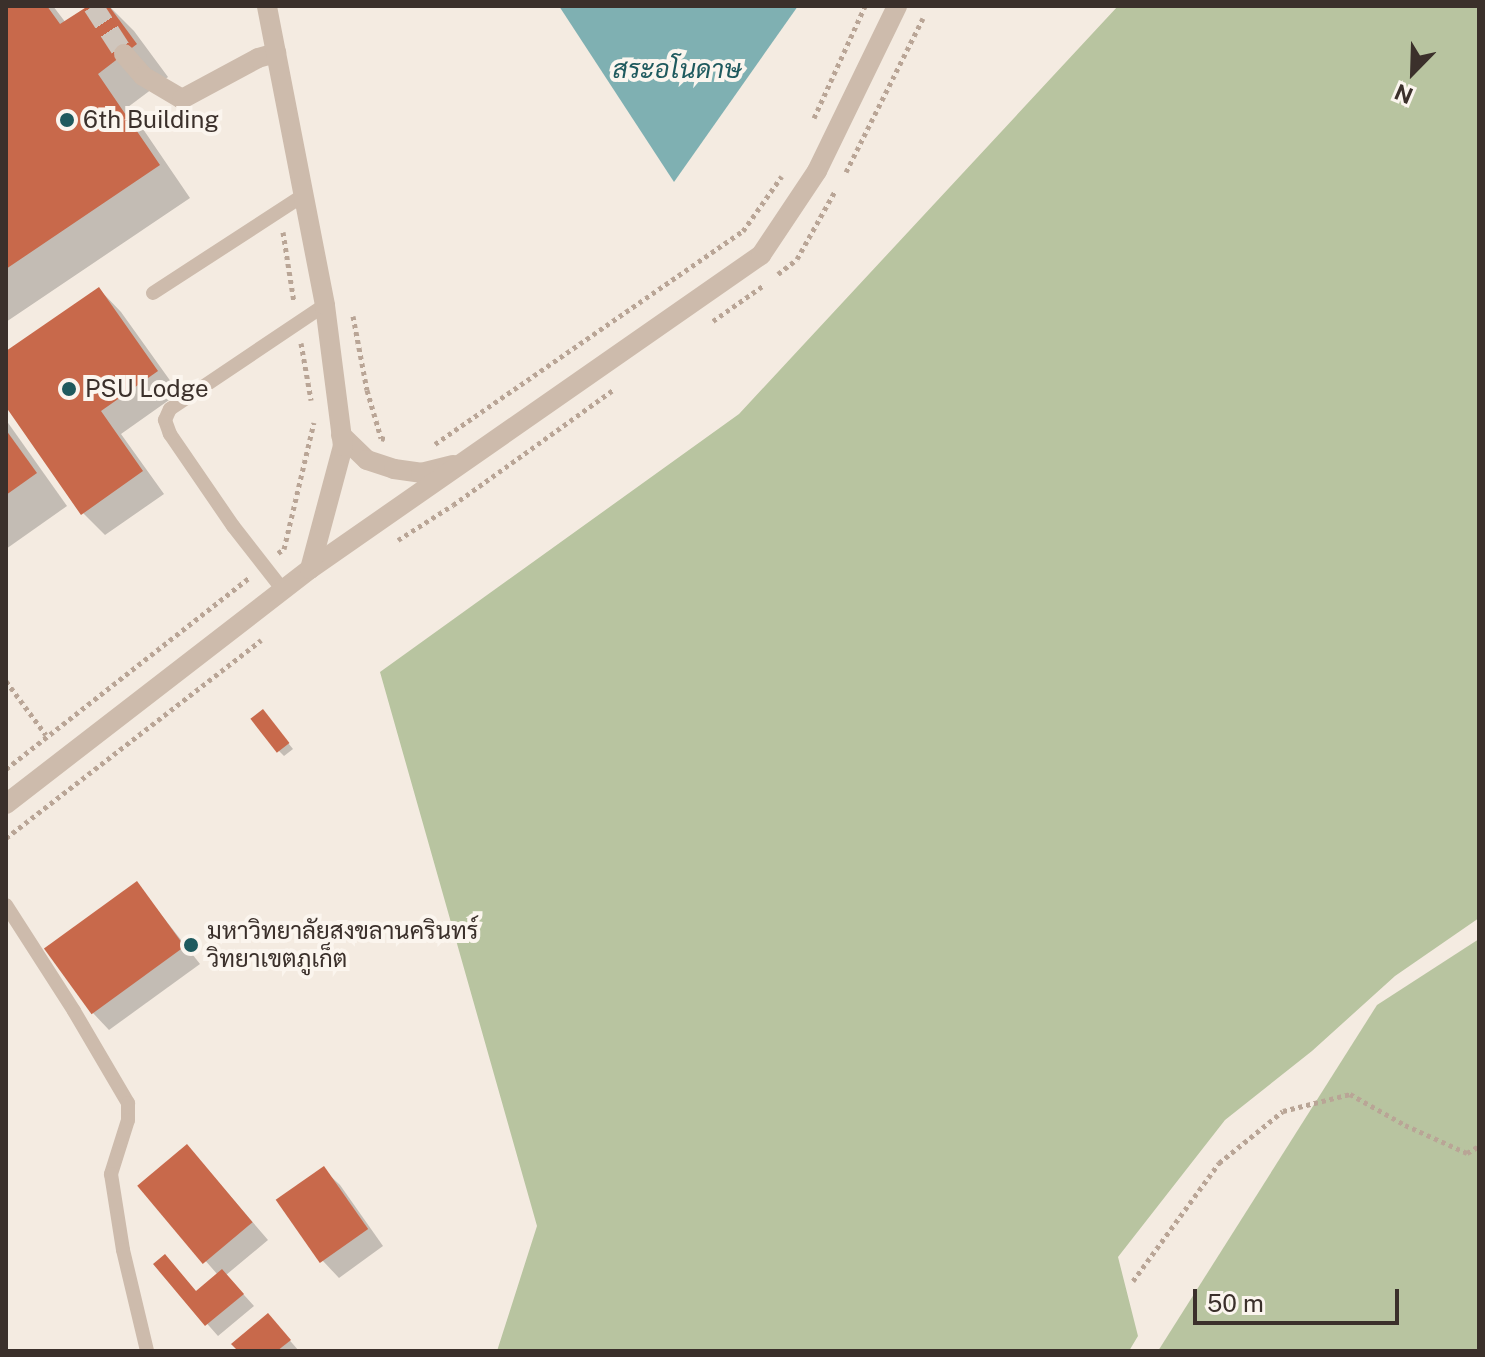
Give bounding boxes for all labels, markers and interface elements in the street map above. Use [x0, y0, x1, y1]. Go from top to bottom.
north arrow [1373, 32, 1453, 112]
water label: สระอโนดาษ [613, 53, 741, 85]
text: N [1391, 79, 1417, 109]
place label: 6th Building [83, 106, 219, 134]
marker: 6th Building [58, 111, 76, 129]
place label: PSU Lodge [85, 375, 209, 403]
marker: PSU Lodge [60, 380, 78, 398]
place label: มหาวิทยาลัยสงขลานครินทร์ วิทยาเขตภูเก็ต [207, 917, 478, 973]
marker: มหาวิทยาลัยสงขลานครินทร์ วิทยาเขตภูเก็ต [182, 936, 200, 954]
scale bar [1197, 1273, 1403, 1323]
text: 50 m [1207, 1289, 1264, 1317]

